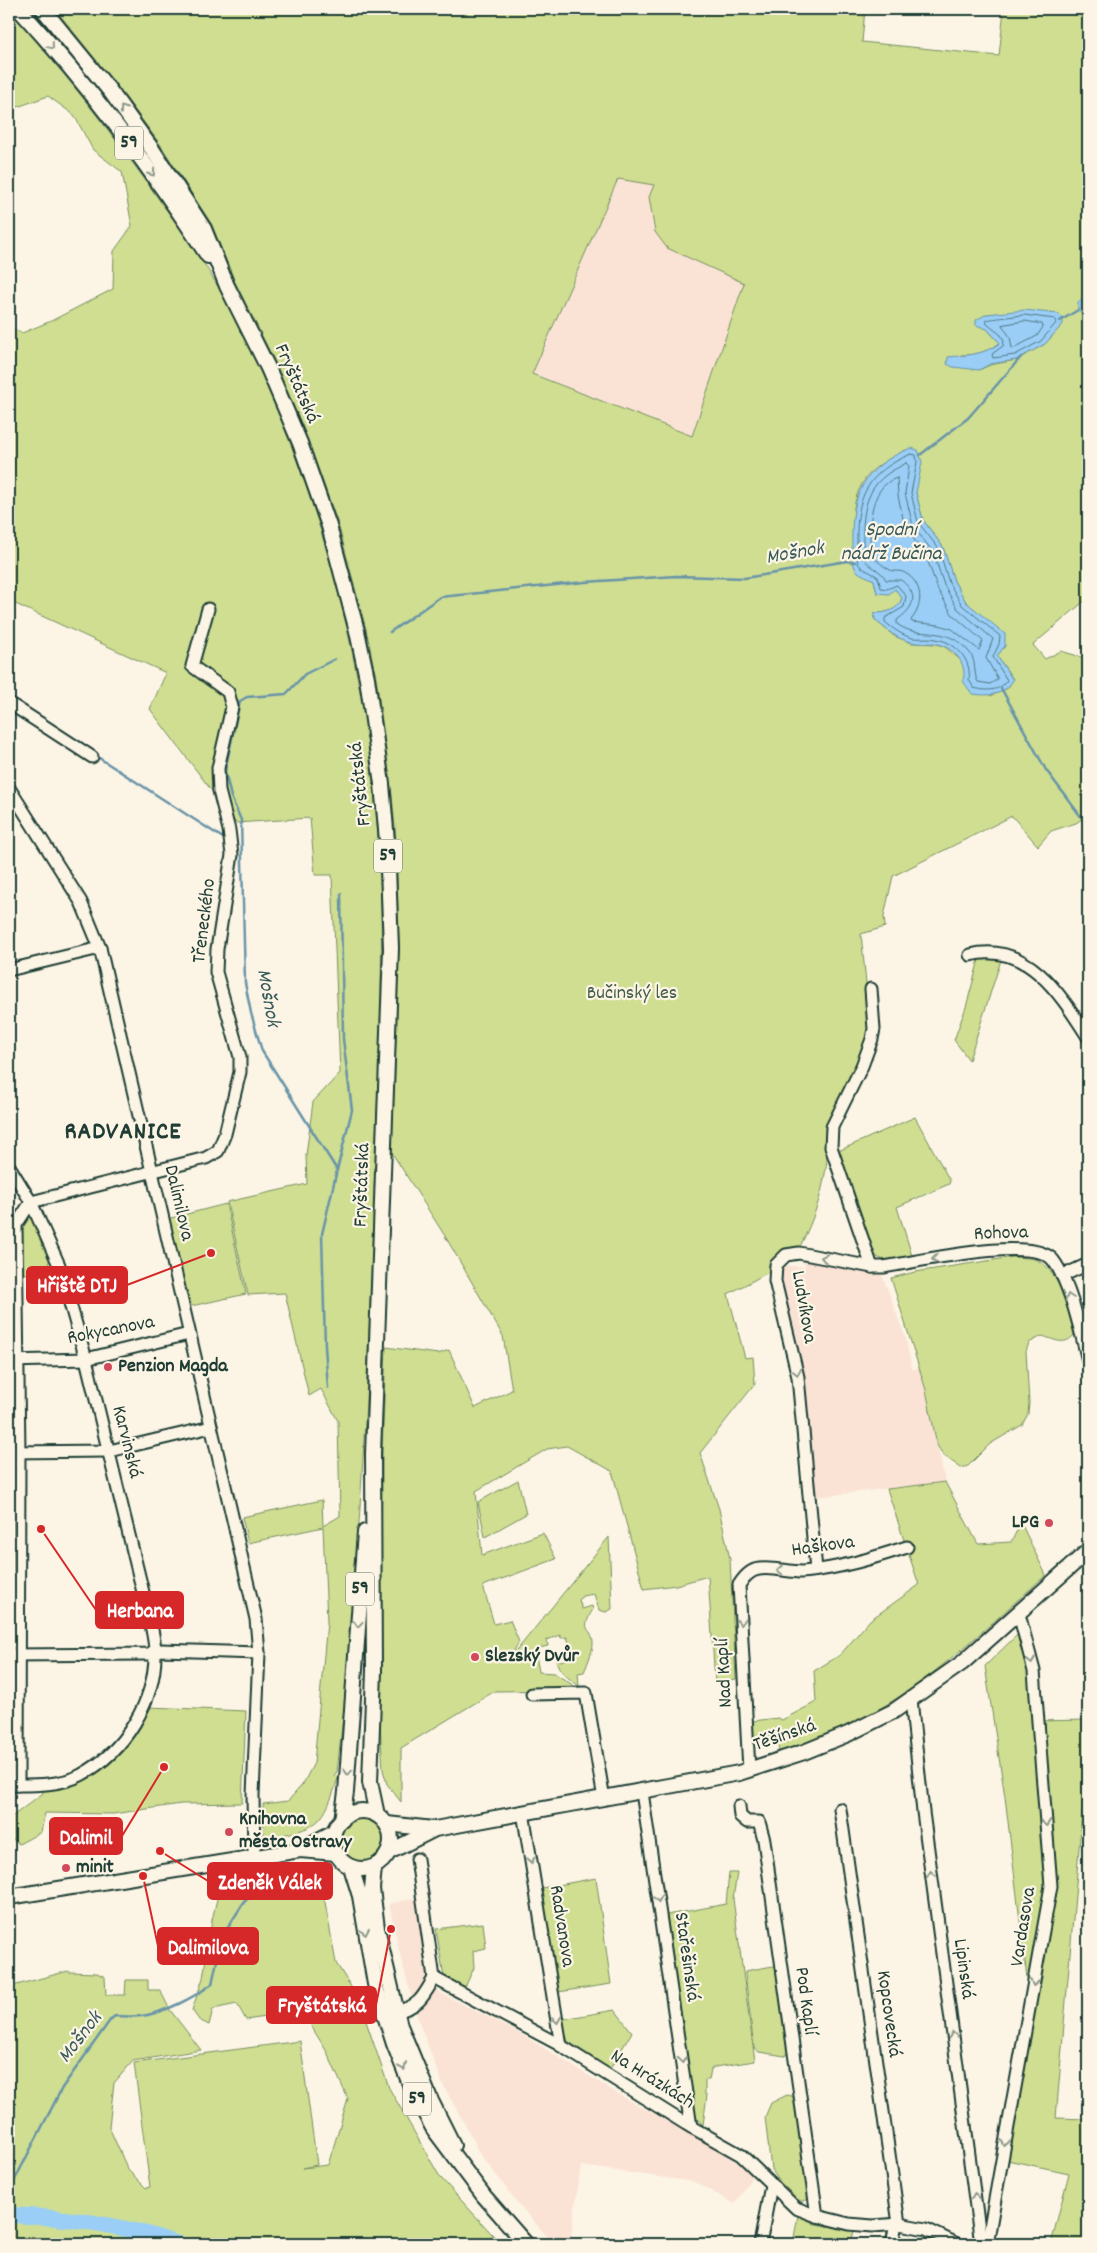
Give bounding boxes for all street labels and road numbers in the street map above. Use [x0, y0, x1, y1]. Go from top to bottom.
road number: 59 [115, 126, 143, 160]
street label: Fryštátská [266, 340, 326, 428]
street label: Fryštátská [343, 741, 379, 827]
road number: 59 [374, 839, 402, 872]
street label: Třeneckého [186, 877, 224, 965]
street label: Fryštátská [348, 1142, 378, 1228]
street label: Dalimilova [156, 1162, 200, 1244]
street label: Rohova [973, 1219, 1029, 1249]
street label: Ludvíkova [783, 1269, 823, 1346]
street label: Rokycanova [65, 1309, 158, 1353]
street label: Karvinská [103, 1403, 149, 1481]
street label: Haškova [790, 1529, 857, 1565]
road number: 59 [346, 1572, 374, 1606]
street label: Nad Kaplí [709, 1636, 741, 1708]
street label: Těšínská [750, 1712, 820, 1760]
street label: Radvanova [541, 1883, 581, 1969]
street label: Vardasova [1004, 1885, 1044, 1969]
street label: Stařešinská [666, 1911, 706, 2003]
street label: Lipinská [945, 1937, 981, 2001]
street label: Pod Kaplí [786, 1965, 824, 2038]
street label: Kopcovecká [868, 1969, 908, 2059]
street label: Na Hrázkách [605, 2043, 699, 2117]
road number: 59 [403, 2082, 431, 2116]

